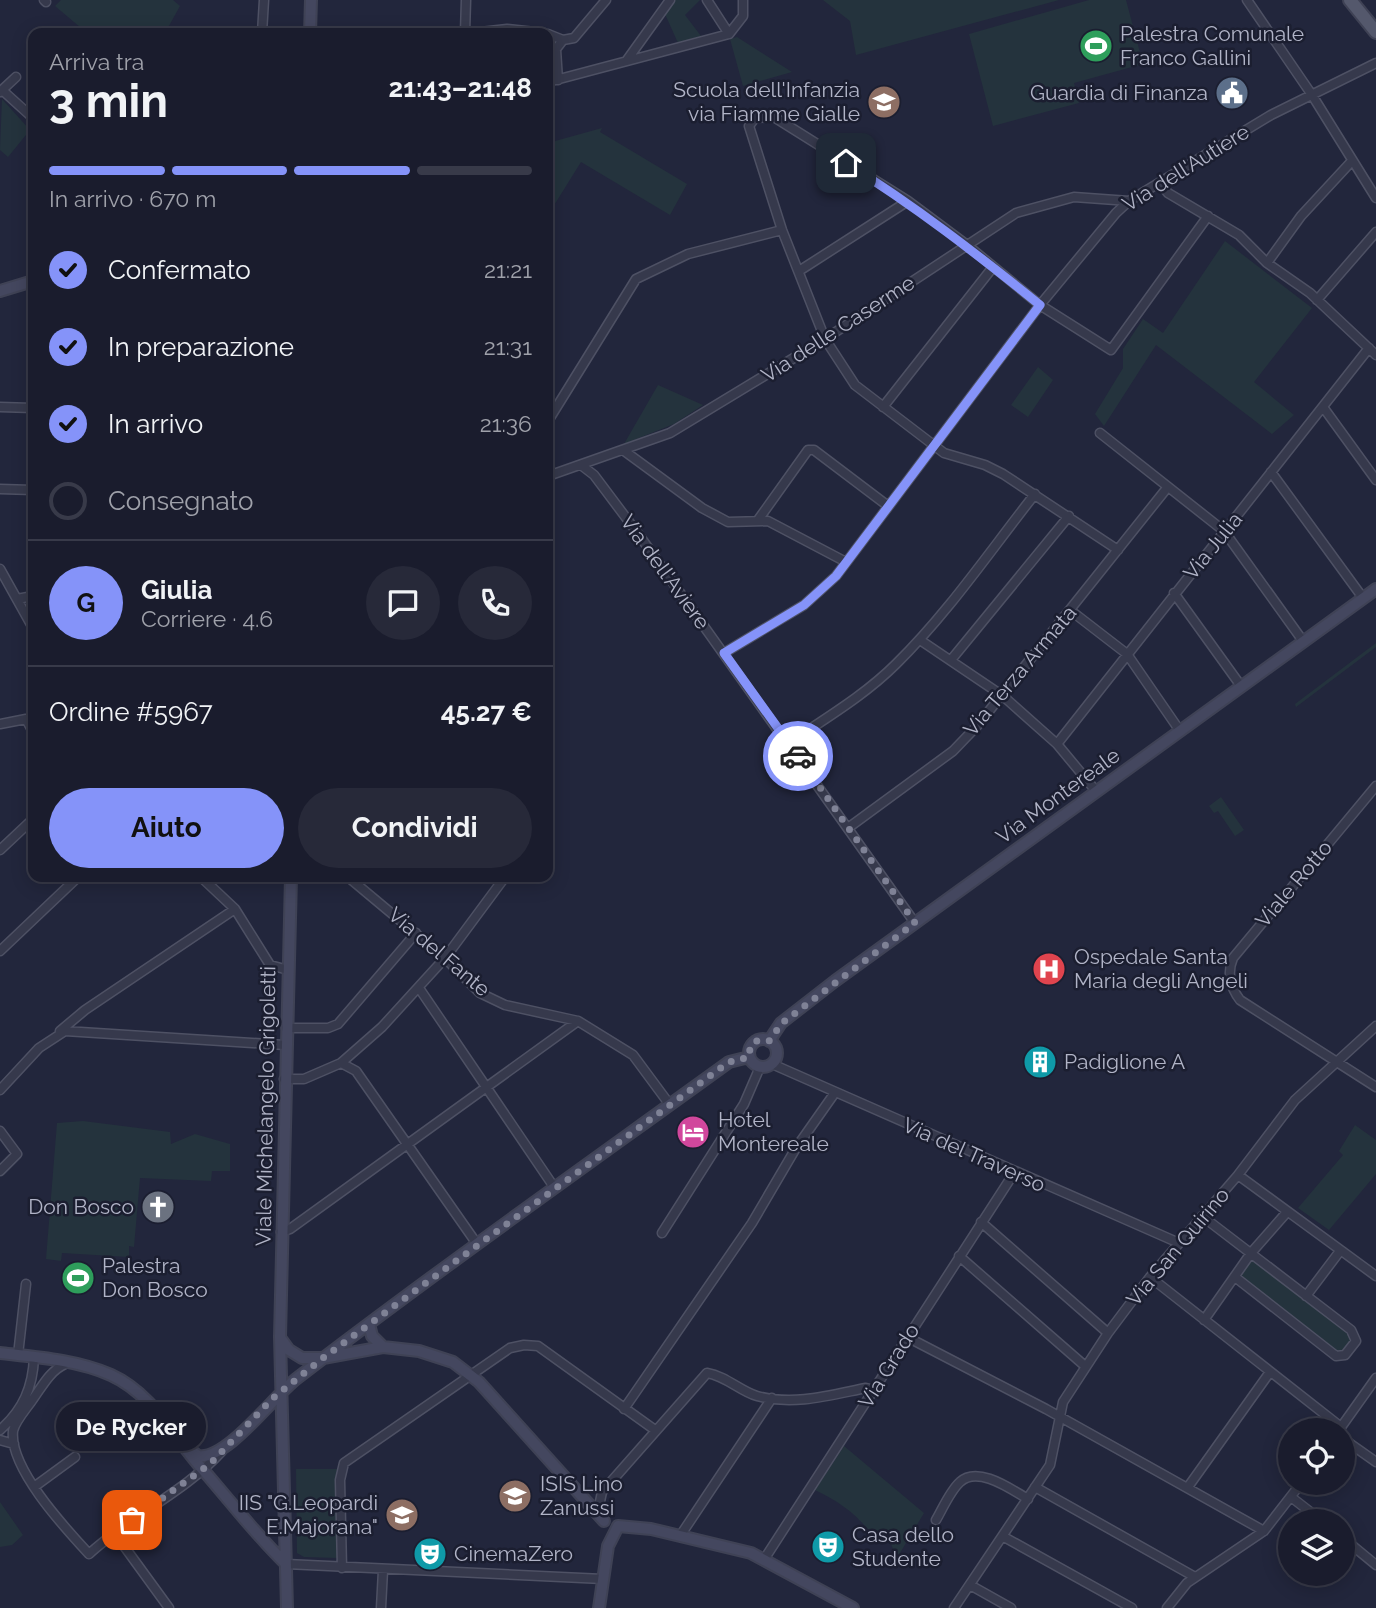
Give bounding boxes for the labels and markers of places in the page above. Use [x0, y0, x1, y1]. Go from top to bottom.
place label: Palestra Comunale Franco Gallini [1120, 21, 1304, 70]
sports icon: Palestra Comunale Franco Gallini [1077, 27, 1115, 65]
public building icon: Guardia di Finanza [1213, 74, 1251, 112]
place label: Scuola dell'Infanzia via Fiamme Gialle [673, 77, 860, 126]
place label: Guardia di Finanza [1030, 80, 1208, 105]
school or university icon: Scuola dell'Infanzia via Fiamme Gialle [865, 83, 903, 121]
pin [816, 133, 876, 193]
place label: Ospedale Santa Maria degli Angeli [1074, 944, 1248, 993]
hospital icon: Ospedale Santa Maria degli Angeli [1030, 950, 1068, 988]
building icon: Padiglione A [1021, 1043, 1059, 1081]
place label: Padiglione A [1064, 1049, 1185, 1074]
place label: Hotel Montereale [718, 1107, 829, 1156]
hotel icon: Hotel Montereale [674, 1113, 712, 1151]
church icon: Don Bosco [139, 1188, 177, 1226]
place label: Don Bosco [28, 1194, 134, 1219]
place label: Palestra Don Bosco [102, 1253, 208, 1302]
sports icon: Palestra Don Bosco [59, 1259, 97, 1297]
callout: De Rycker [57, 1401, 207, 1450]
place label: ISIS Lino Zanussi [540, 1471, 623, 1520]
school or university icon: ISIS Lino Zanussi [496, 1477, 534, 1515]
pin [102, 1490, 162, 1550]
place label: IIS "G.Leopardi E.Majorana" [239, 1490, 378, 1539]
school or university icon: IIS "G.Leopardi E.Majorana" [383, 1496, 421, 1534]
place label: Casa dello Studente [852, 1522, 954, 1571]
theatre icon: Casa dello Studente [809, 1528, 847, 1566]
theatre icon: CinemaZero [411, 1535, 449, 1573]
place label: CinemaZero [454, 1541, 573, 1566]

